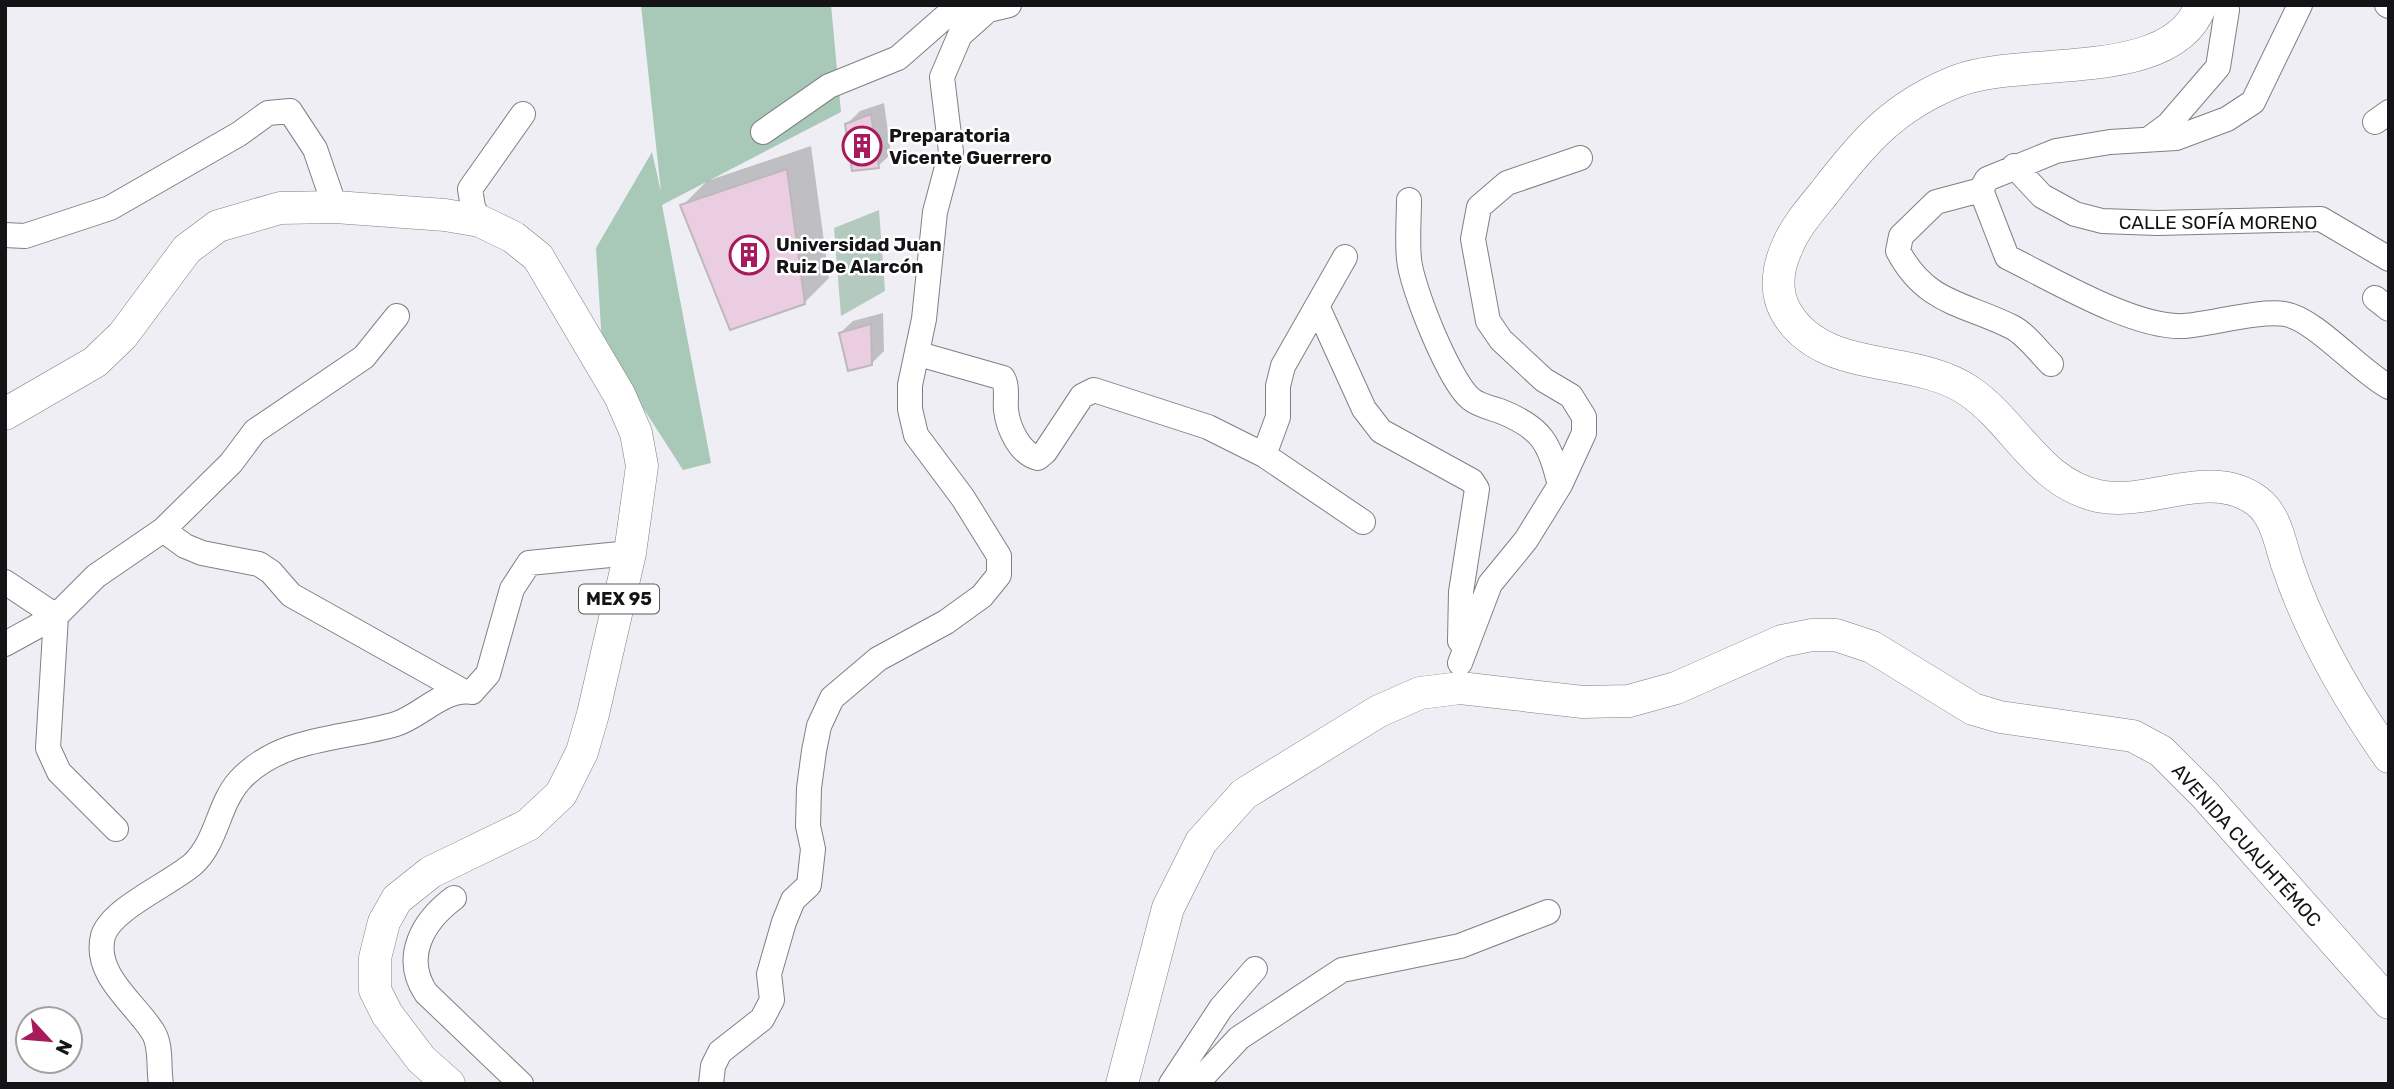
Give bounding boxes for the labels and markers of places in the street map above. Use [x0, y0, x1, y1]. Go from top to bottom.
place label: Preparatoria Vicente Guerrero [889, 124, 1052, 169]
building icon: Preparatoria Vicente Guerrero [841, 125, 883, 167]
place label: Universidad Juan Ruiz De Alarcón [776, 233, 942, 278]
building icon: Universidad Juan Ruiz De Alarcón [728, 234, 770, 276]

